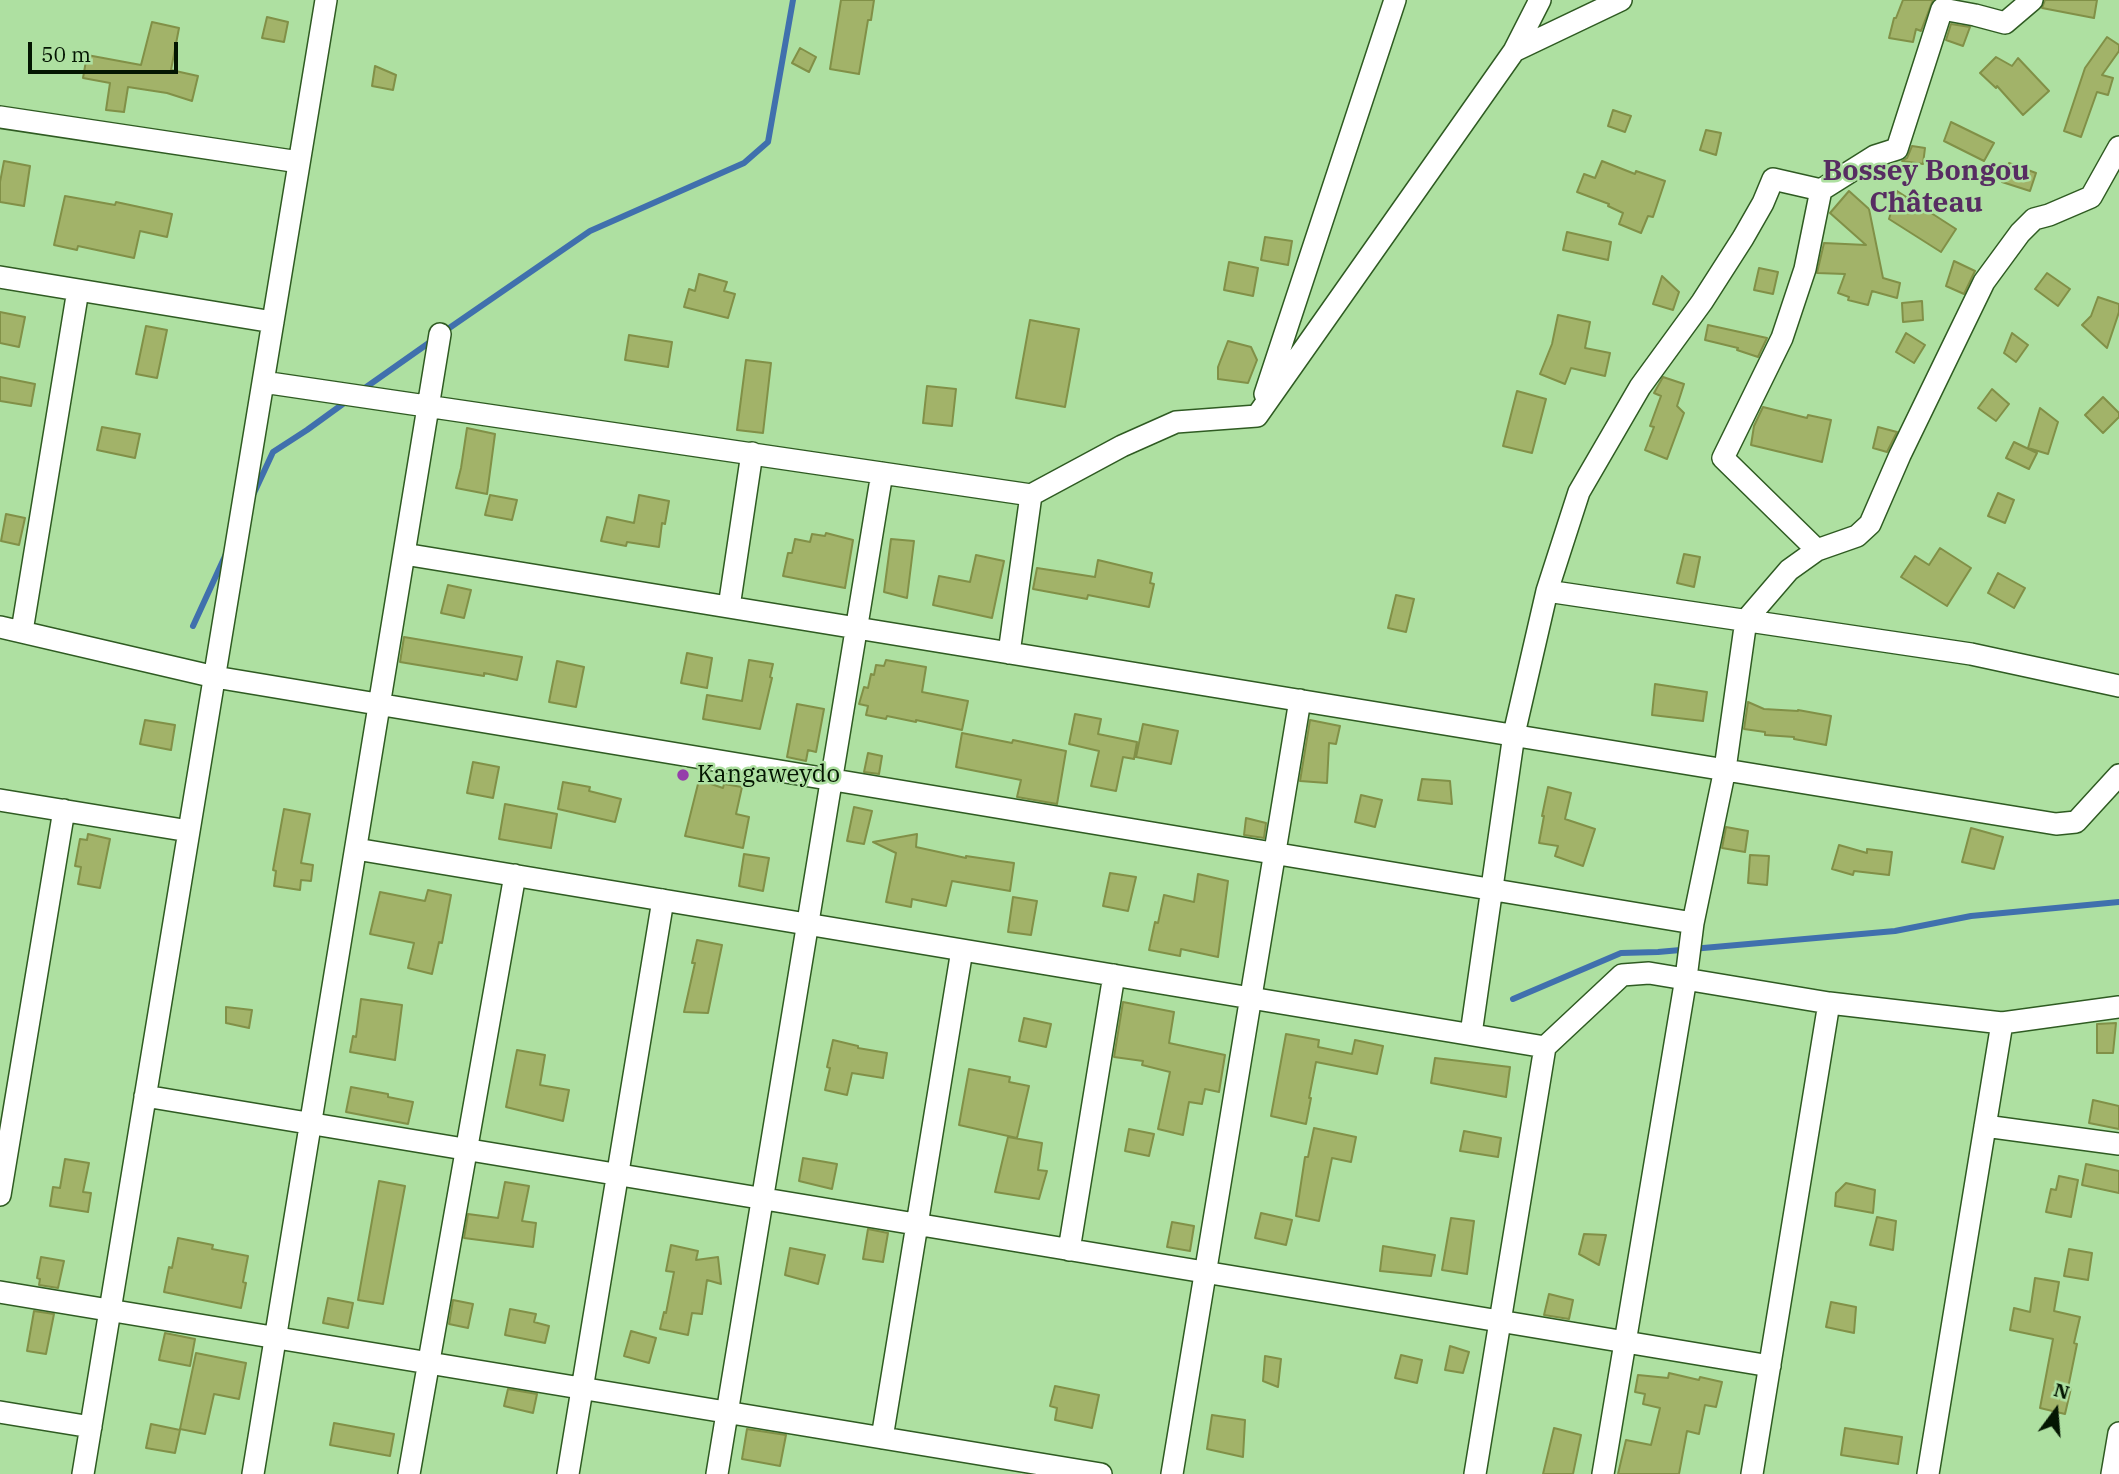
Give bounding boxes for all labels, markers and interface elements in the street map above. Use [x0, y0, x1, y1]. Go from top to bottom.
scale bar [32, 28, 182, 72]
text: 50 m [41, 40, 91, 68]
district label: Bossey Bongou Château [1822, 155, 2030, 221]
place label: Kangaweydo [697, 761, 840, 789]
marker: Kangaweydo [675, 767, 691, 783]
north arrow [2021, 1376, 2091, 1446]
text: N [2051, 1377, 2072, 1404]

